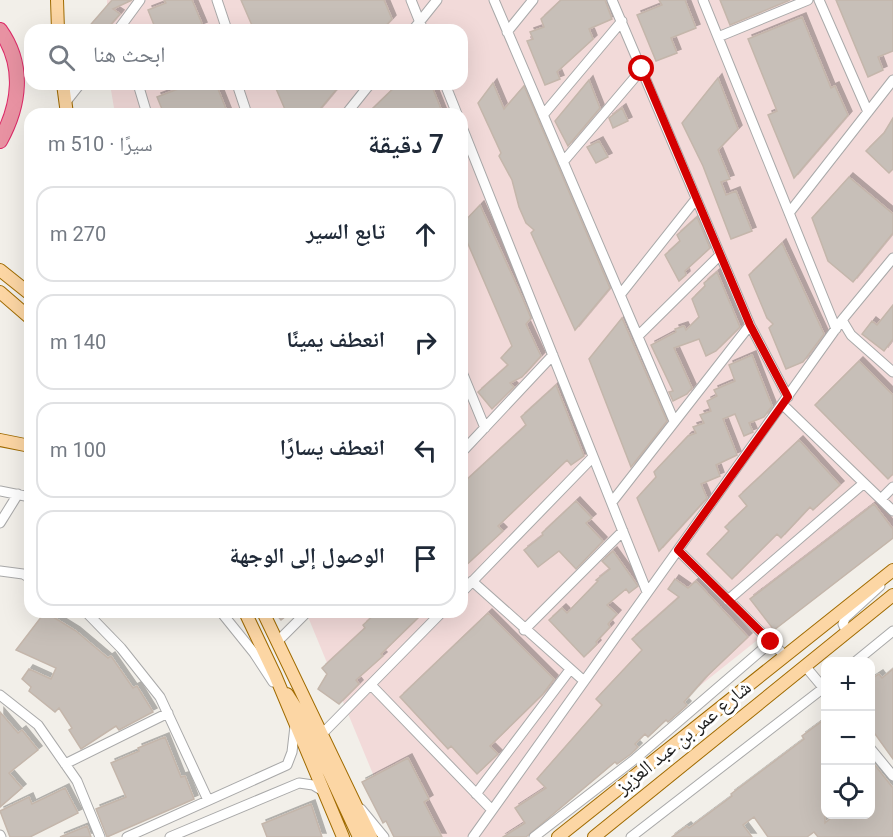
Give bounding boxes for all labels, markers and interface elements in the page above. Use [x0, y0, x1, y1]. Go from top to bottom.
search box [24, 24, 468, 90]
icon: search [45, 41, 78, 74]
text: ابحث هنا [93, 42, 166, 67]
route start [628, 55, 654, 81]
text: 7 دقيقة [368, 129, 444, 159]
text: سيرًا · 510 m [48, 132, 153, 156]
icon: ahead [409, 218, 442, 251]
text: تابع السير [306, 219, 385, 244]
text: 270 m [50, 222, 106, 246]
icon: right [409, 326, 442, 359]
text: انعطف يمينًا [286, 327, 385, 352]
text: 140 m [50, 330, 106, 354]
icon: left [409, 434, 442, 467]
text: انعطف يسارًا [280, 435, 385, 460]
text: 100 m [50, 438, 106, 462]
icon: arrive [409, 542, 442, 575]
text: الوصول إلى الوجهة [229, 543, 385, 568]
route end [757, 628, 783, 654]
map controls [821, 657, 875, 819]
button: + [821, 657, 875, 711]
street label: شارع عمر بن عبد العزيز [610, 675, 756, 800]
button: − [821, 711, 875, 765]
button: locate [821, 765, 875, 819]

